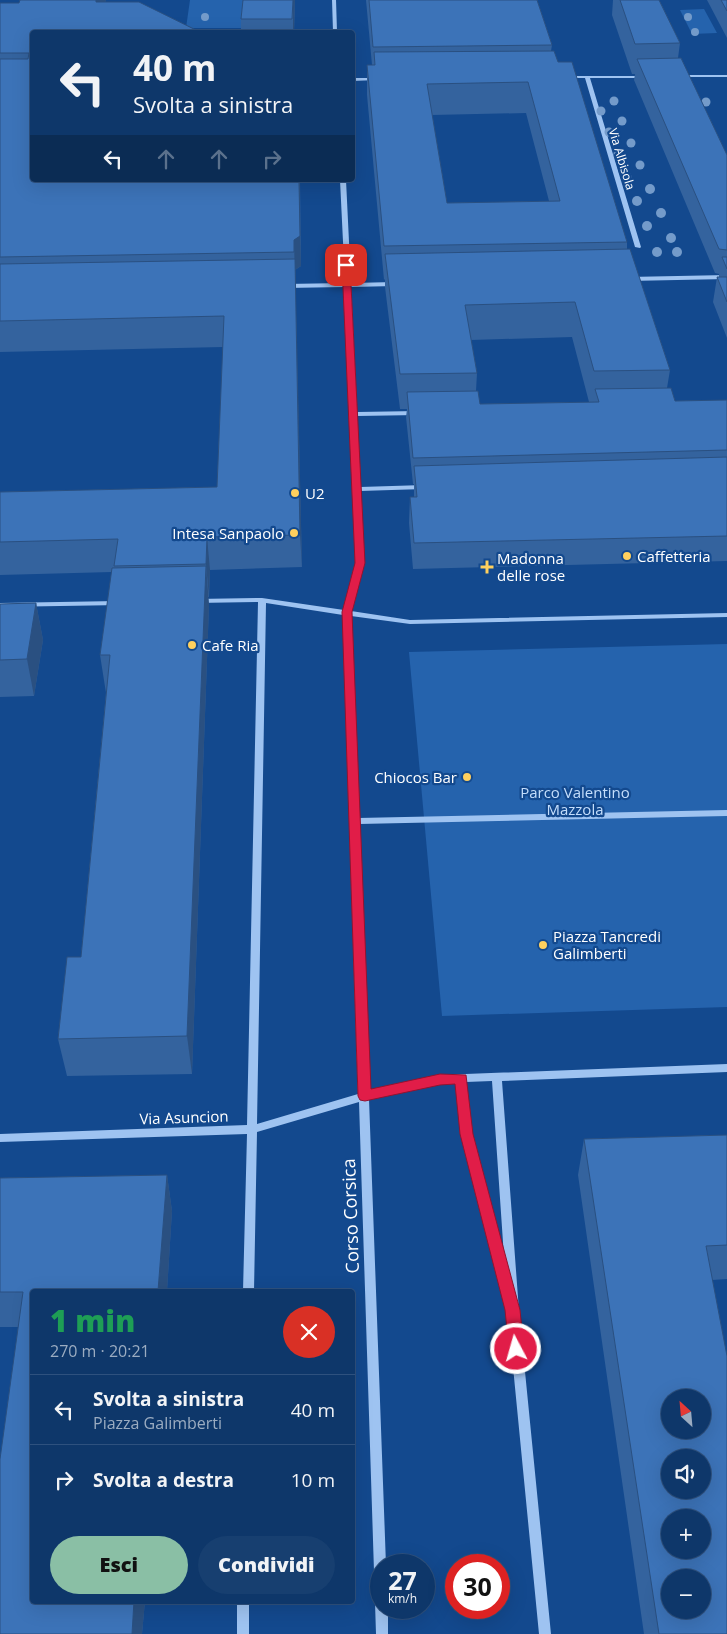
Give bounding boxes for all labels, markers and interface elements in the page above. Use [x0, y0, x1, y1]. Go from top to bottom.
text: 40 m [133, 44, 216, 91]
icon: left [50, 50, 115, 115]
text: Svolta a sinistra [133, 89, 293, 119]
street label: Via Albisola [605, 126, 639, 192]
icon: left [99, 145, 127, 173]
icon: ahead [152, 145, 180, 173]
icon: ahead [205, 145, 233, 173]
icon: right [258, 145, 286, 173]
pin [325, 244, 367, 286]
icon: arrive [332, 251, 360, 279]
place label: U2 [305, 483, 325, 503]
marker: U2 [289, 487, 301, 499]
place label: Intesa Sanpaolo [172, 523, 284, 543]
marker: Intesa Sanpaolo [288, 527, 300, 539]
place label: Caffetteria [637, 546, 711, 566]
place label: Madonna delle rose [497, 548, 565, 585]
marker: Caffetteria [621, 550, 633, 562]
marker: Madonna delle rose [481, 561, 493, 573]
place label: Cafe Ria [202, 635, 259, 655]
marker: Cafe Ria [186, 639, 198, 651]
place label: Chiocos Bar [374, 767, 457, 787]
marker: Chiocos Bar [461, 771, 473, 783]
park label: Parco Valentino Mazzola [520, 782, 630, 819]
place label: Piazza Tancredi Galimberti [553, 926, 661, 963]
marker: Piazza Tancredi Galimberti [537, 939, 549, 951]
street label: Via Asuncion [139, 1105, 229, 1129]
street label: Corso Corsica [336, 1158, 364, 1274]
text: 1 min [50, 1300, 135, 1341]
button: close [283, 1306, 335, 1358]
position arrow [489, 1322, 541, 1374]
text: 270 m · 20:21 [50, 1340, 150, 1362]
text: Svolta a sinistra [93, 1386, 244, 1412]
north arrow [661, 1389, 711, 1439]
map controls [661, 1389, 711, 1619]
icon: left [50, 1396, 78, 1424]
text: 40 m [291, 1397, 335, 1423]
text: Piazza Galimberti [93, 1412, 222, 1434]
button: sound [661, 1449, 711, 1499]
icon: right [50, 1466, 78, 1494]
text: Svolta a destra [93, 1467, 234, 1493]
text: 10 m [291, 1467, 335, 1493]
button: + [661, 1509, 711, 1559]
button: Esci [50, 1536, 188, 1594]
button: Condividi [198, 1536, 335, 1594]
speed limit sign: 30 [445, 1554, 510, 1619]
text: 27 [388, 1563, 417, 1597]
button: − [661, 1569, 711, 1619]
text: km/h [388, 1590, 417, 1607]

